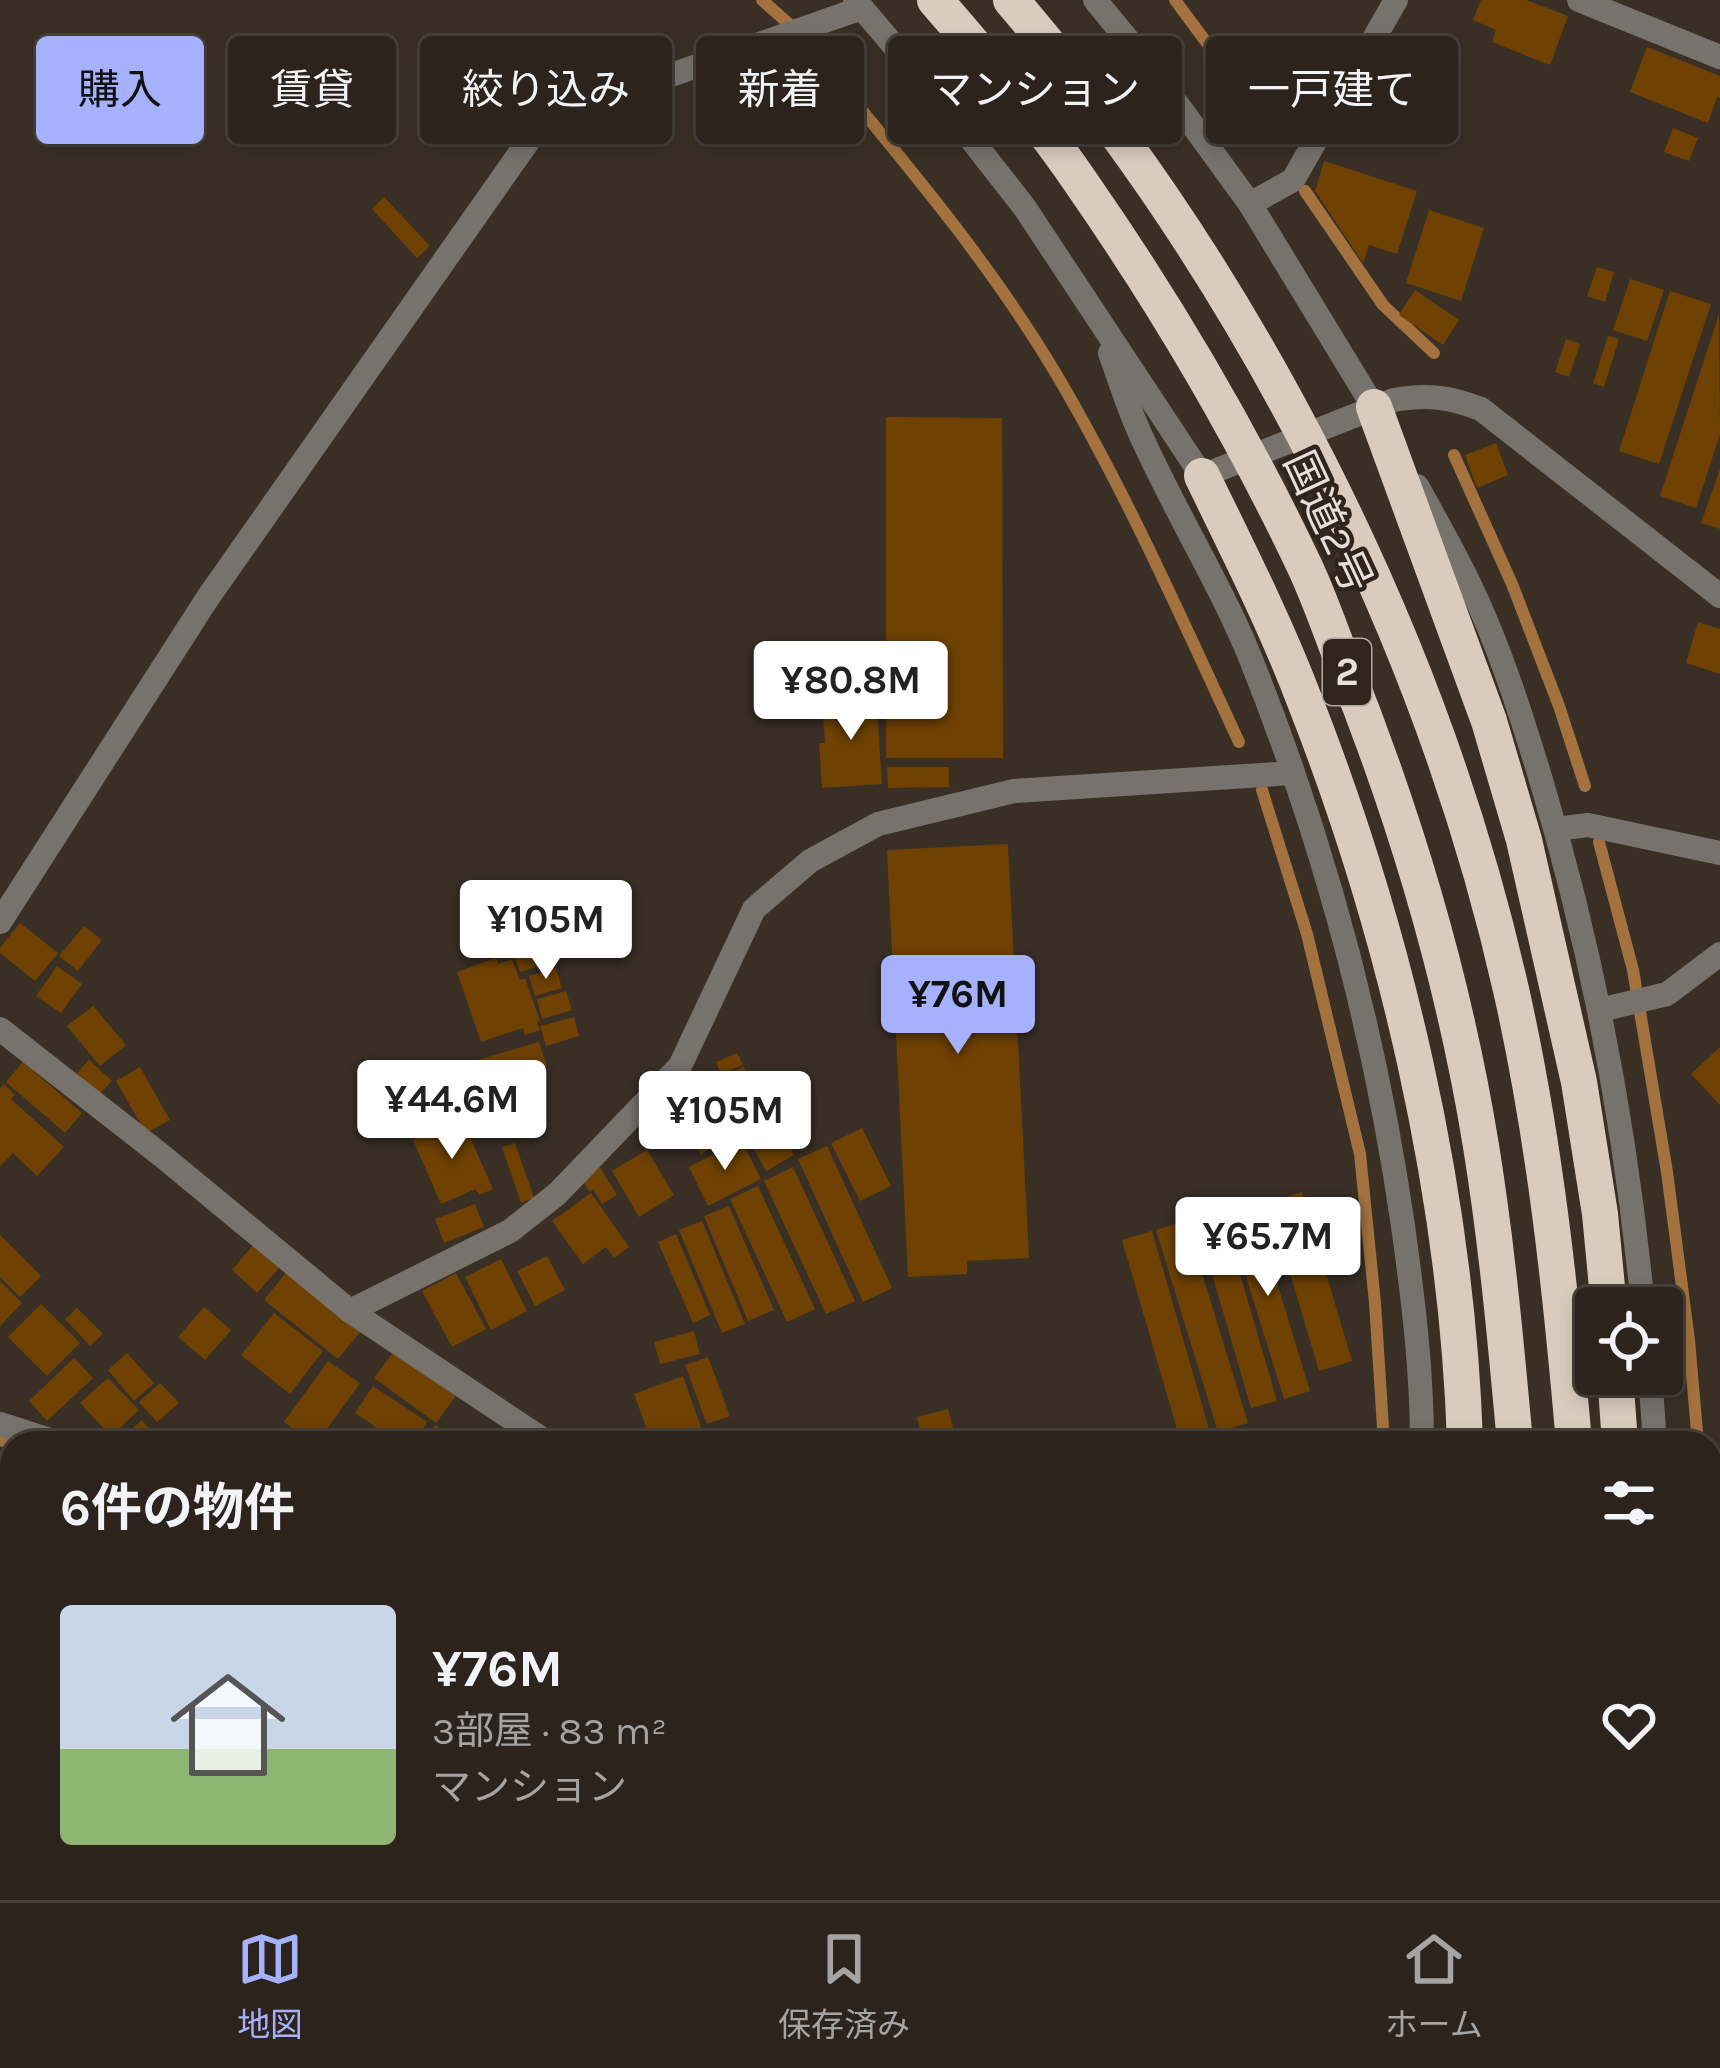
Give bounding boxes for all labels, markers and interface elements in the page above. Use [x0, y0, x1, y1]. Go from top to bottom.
chip: 購入 [36, 36, 204, 144]
chip: 賃貸 [228, 36, 396, 144]
chip: 絞り込み [420, 36, 672, 144]
chip: 新着 [696, 36, 864, 144]
chip: マンション [888, 36, 1182, 144]
chip: 一戸建て [1206, 36, 1458, 144]
street label: 国道2号 [1274, 443, 1382, 601]
road number: 2 [1323, 639, 1371, 705]
pin: ¥80.8M [753, 641, 949, 743]
text: ¥80.8M [781, 657, 921, 703]
pin: ¥105M [462, 880, 630, 982]
text: ¥105M [487, 896, 605, 942]
pin: ¥76M [887, 955, 1029, 1057]
text: ¥76M [908, 971, 1008, 1017]
pin: ¥44.6M [354, 1060, 550, 1162]
pin: ¥105M [641, 1071, 809, 1173]
text: ¥44.6M [384, 1076, 520, 1122]
text: ¥105M [666, 1087, 784, 1133]
pin: ¥65.7M [1170, 1197, 1366, 1299]
text: ¥65.7M [1202, 1213, 1334, 1259]
map controls [1575, 1287, 1683, 1395]
button: locate [1575, 1287, 1683, 1395]
icon: filters [1596, 1470, 1662, 1536]
text: 6件の物件 [60, 1478, 295, 1538]
text: ¥76M [432, 1639, 563, 1699]
icon: home [156, 1653, 300, 1797]
icon: heart [1596, 1692, 1662, 1758]
text: 3部屋 · 83 m² [432, 1708, 667, 1754]
text: マンション [432, 1764, 627, 1810]
tab: 地図 [237, 1926, 303, 2046]
tab: 保存済み [778, 1926, 910, 2046]
tab: ホーム [1385, 1926, 1483, 2046]

